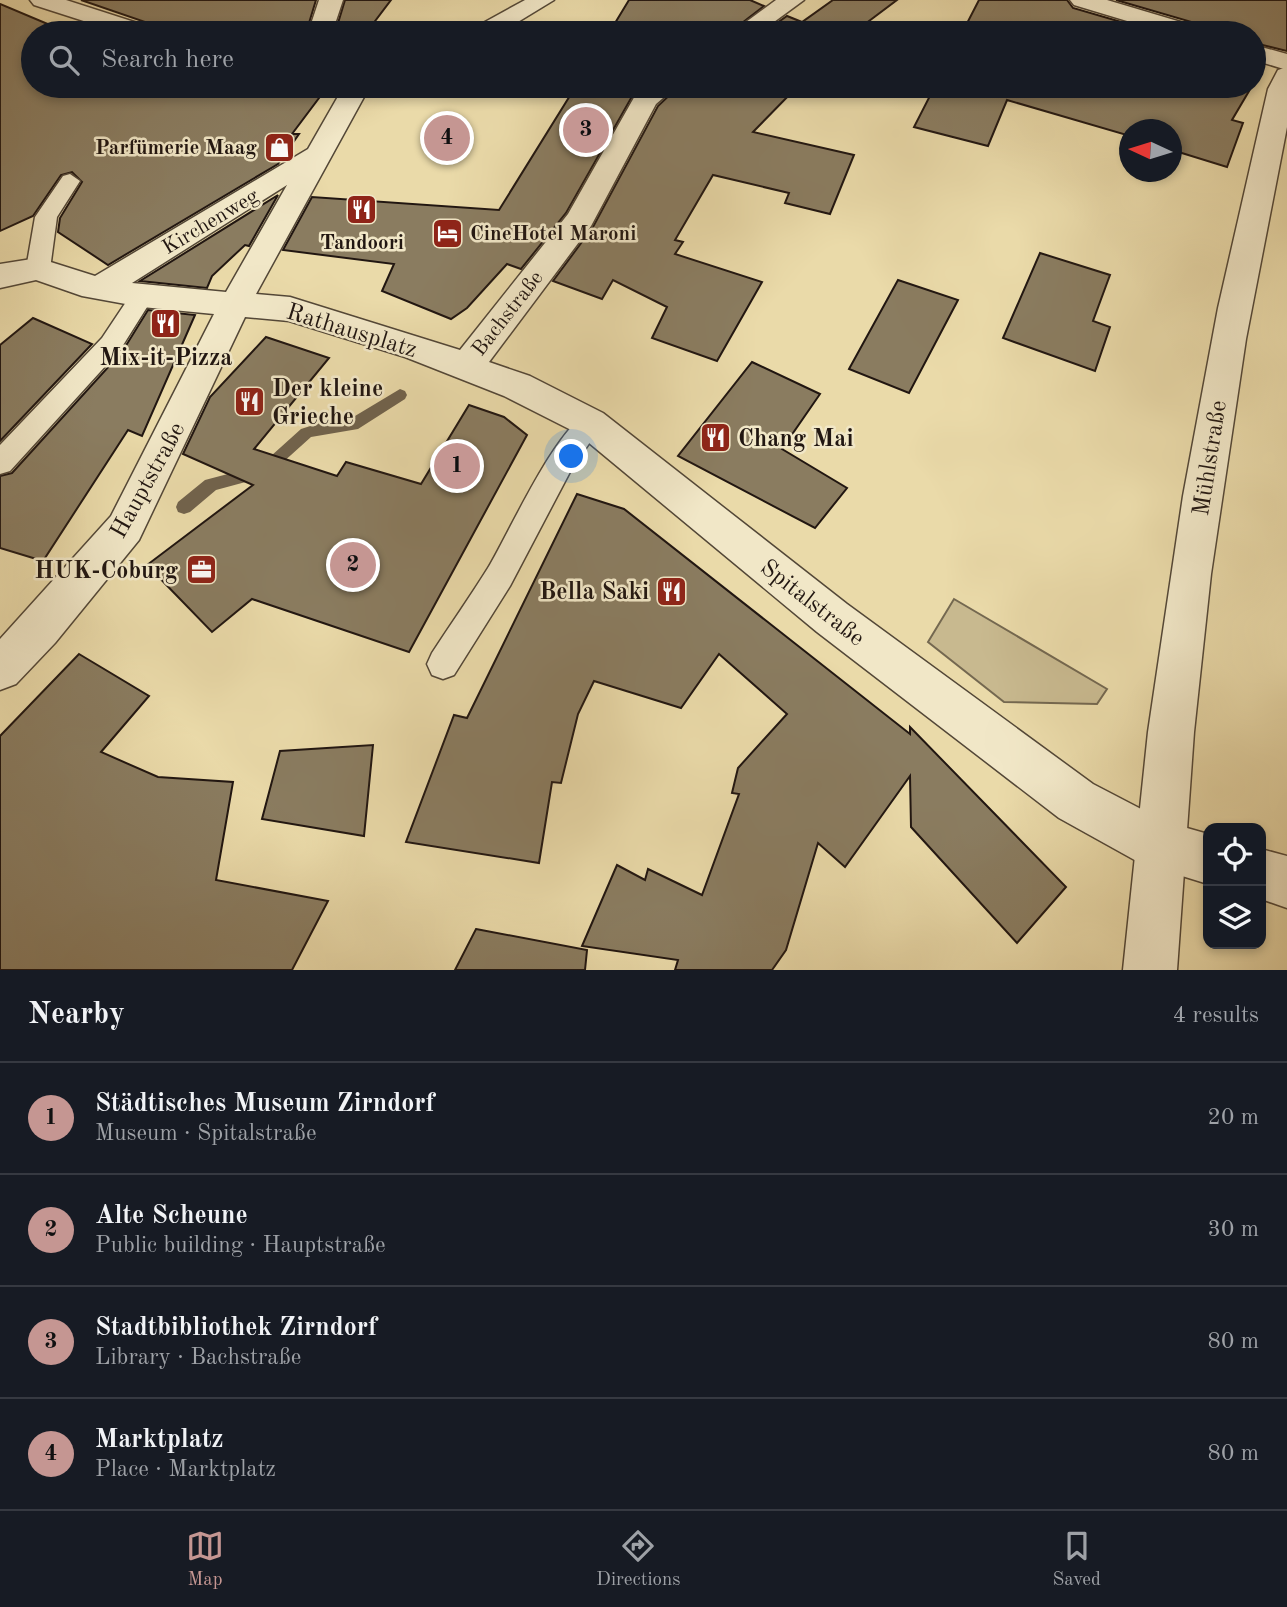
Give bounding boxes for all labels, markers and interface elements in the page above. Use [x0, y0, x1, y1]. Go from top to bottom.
search box [21, 21, 1266, 98]
icon: search [45, 41, 83, 79]
text: Search here [101, 47, 234, 73]
pin: 3 [563, 104, 609, 156]
pin: 4 [424, 112, 470, 164]
north arrow [1119, 119, 1182, 182]
shop icon: Parfümerie Maag [263, 130, 297, 164]
place label: Parfümerie Maag [95, 138, 257, 159]
street label: Kirchenweg [159, 185, 263, 259]
restaurant icon: Tandoori [345, 193, 379, 227]
hotel icon: CineHotel Maroni [430, 216, 464, 250]
place label: CineHotel Maroni [470, 224, 636, 245]
place label: Tandoori [320, 233, 404, 254]
street label: Bachstraße [469, 267, 548, 360]
street label: Rathausplatz [283, 301, 420, 363]
restaurant icon: Mix-it-Pizza [149, 306, 183, 340]
place label: Mix-it-Pizza [100, 347, 232, 371]
place label: Der kleine Grieche [272, 378, 383, 430]
restaurant icon: Der kleine Grieche [232, 385, 266, 419]
street label: Mühlstraße [1190, 399, 1232, 518]
street label: Hauptstraße [107, 419, 190, 543]
restaurant icon: Chang Mai [698, 421, 732, 455]
place label: Chang Mai [738, 428, 854, 452]
your location [554, 439, 588, 473]
pin: 1 [434, 440, 480, 492]
pin: 2 [330, 539, 376, 591]
office icon: HUK-Coburg [184, 553, 218, 587]
street label: Spitalstraße [755, 556, 868, 651]
place label: HUK-Coburg [34, 560, 179, 584]
restaurant icon: Bella Saki [655, 574, 689, 608]
place label: Bella Saki [539, 581, 649, 605]
map controls [1203, 823, 1266, 949]
button: locate [1203, 823, 1266, 886]
button: layers [1203, 886, 1266, 949]
text: Nearby [28, 1000, 125, 1030]
text: 4 results [1173, 1004, 1259, 1027]
text: Städtisches Museum Zirndorf [95, 1091, 435, 1117]
text: 1 [44, 1106, 58, 1129]
text: 20 m [1208, 1106, 1259, 1129]
text: Museum · Spitalstraße [95, 1122, 317, 1145]
text: Alte Scheune [95, 1203, 248, 1229]
text: 2 [44, 1218, 58, 1241]
text: 30 m [1208, 1218, 1259, 1241]
text: Public building · Hauptstraße [95, 1234, 386, 1257]
text: Stadtbibliothek Zirndorf [95, 1315, 377, 1341]
text: 3 [44, 1330, 58, 1353]
text: 80 m [1208, 1330, 1259, 1353]
text: Library · Bachstraße [95, 1346, 301, 1369]
text: Marktplatz [95, 1427, 223, 1453]
text: 4 [44, 1442, 58, 1465]
text: 80 m [1208, 1442, 1259, 1465]
text: Place · Marktplatz [95, 1458, 276, 1481]
tab: Map [186, 1527, 224, 1592]
tab: Directions [596, 1527, 681, 1592]
tab: Saved [1053, 1527, 1101, 1592]

